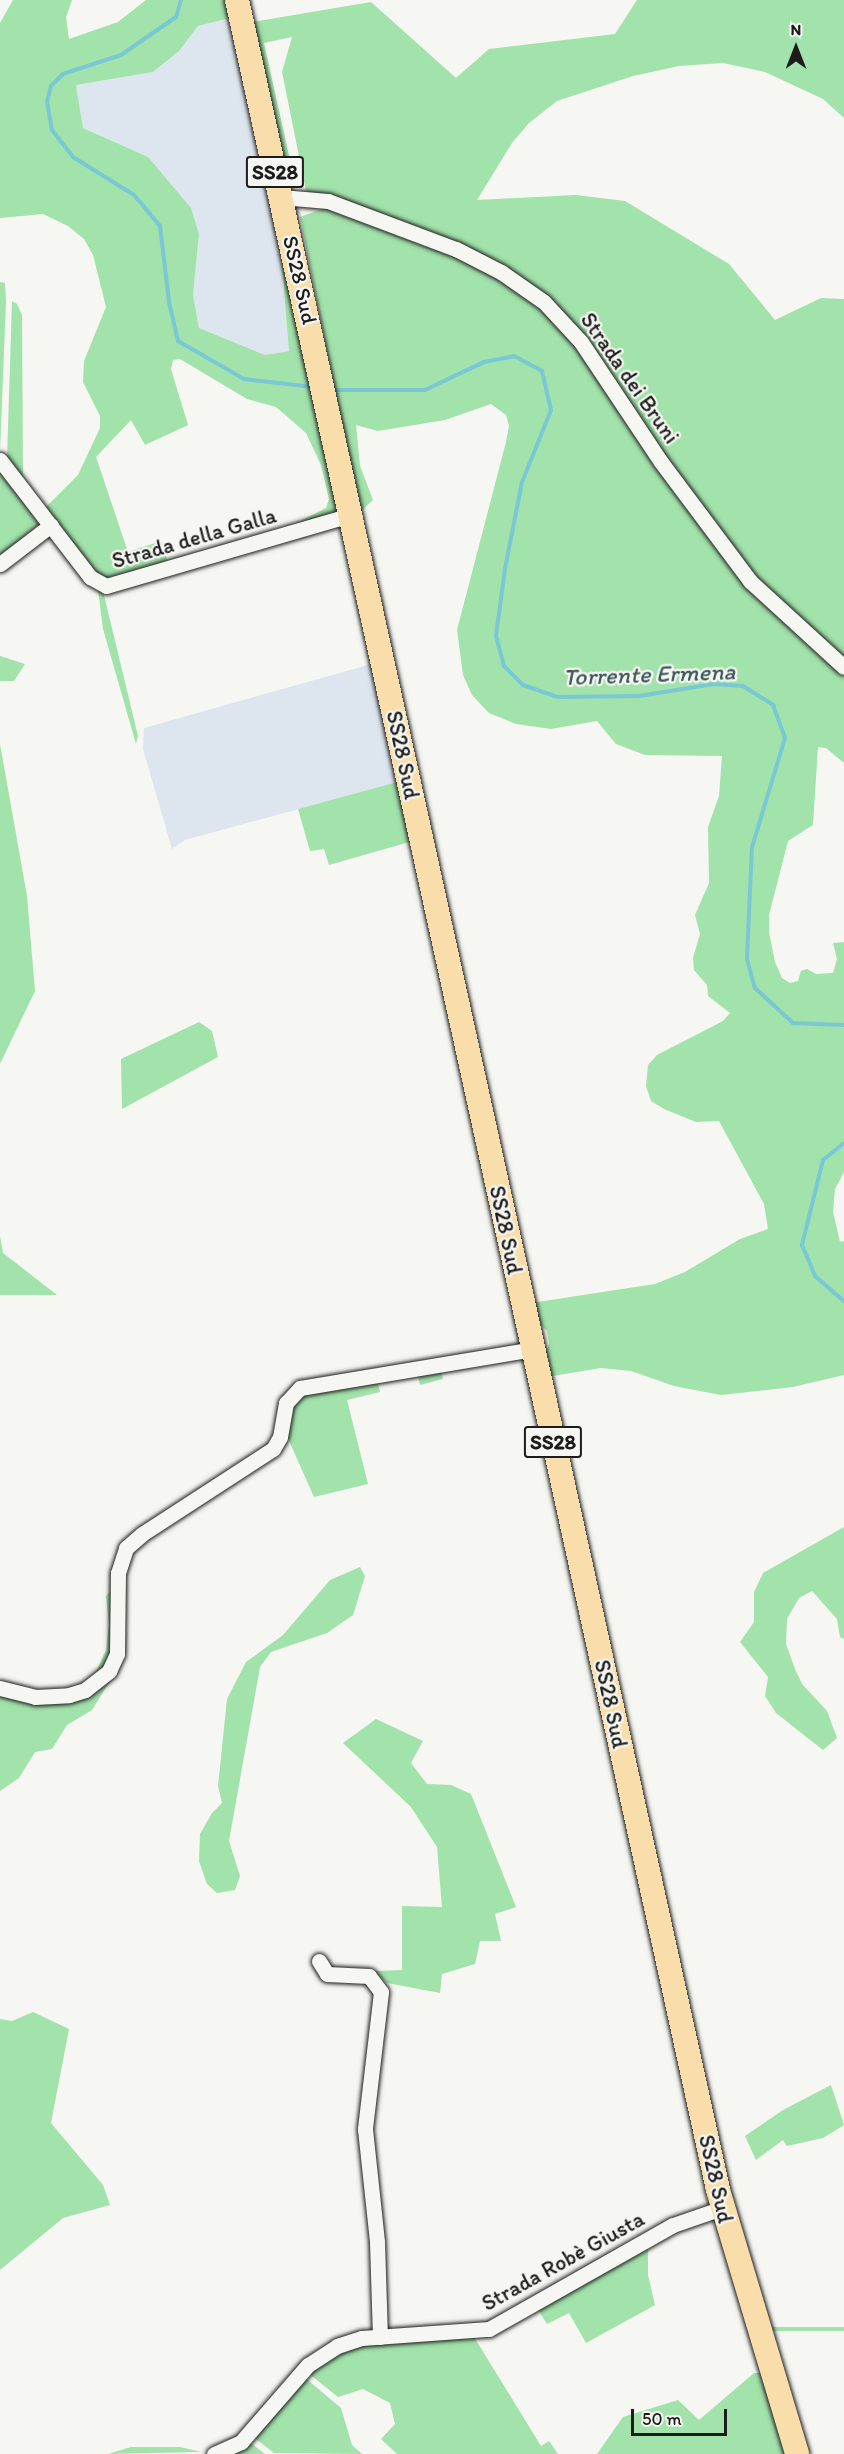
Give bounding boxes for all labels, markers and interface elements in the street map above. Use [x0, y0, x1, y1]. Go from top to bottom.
north arrow [766, 18, 826, 78]
text: N [791, 20, 801, 39]
road number: SS28 [245, 154, 305, 190]
street label: SS28 Sud [277, 233, 323, 327]
street label: Strada dei Bruni [575, 307, 685, 449]
street label: Strada della Galla [109, 502, 279, 574]
water label: Torrente Ermena [563, 657, 735, 691]
street label: SS28 Sud [381, 708, 425, 802]
street label: SS28 Sud [484, 1183, 528, 1277]
road number: SS28 [523, 1424, 583, 1460]
street label: SS28 Sud [589, 1657, 633, 1751]
street label: SS28 Sud [693, 2132, 739, 2226]
street label: Strada Robè Giusta [477, 2205, 649, 2317]
scale bar [634, 2397, 730, 2435]
text: 50 m [642, 2408, 682, 2430]

